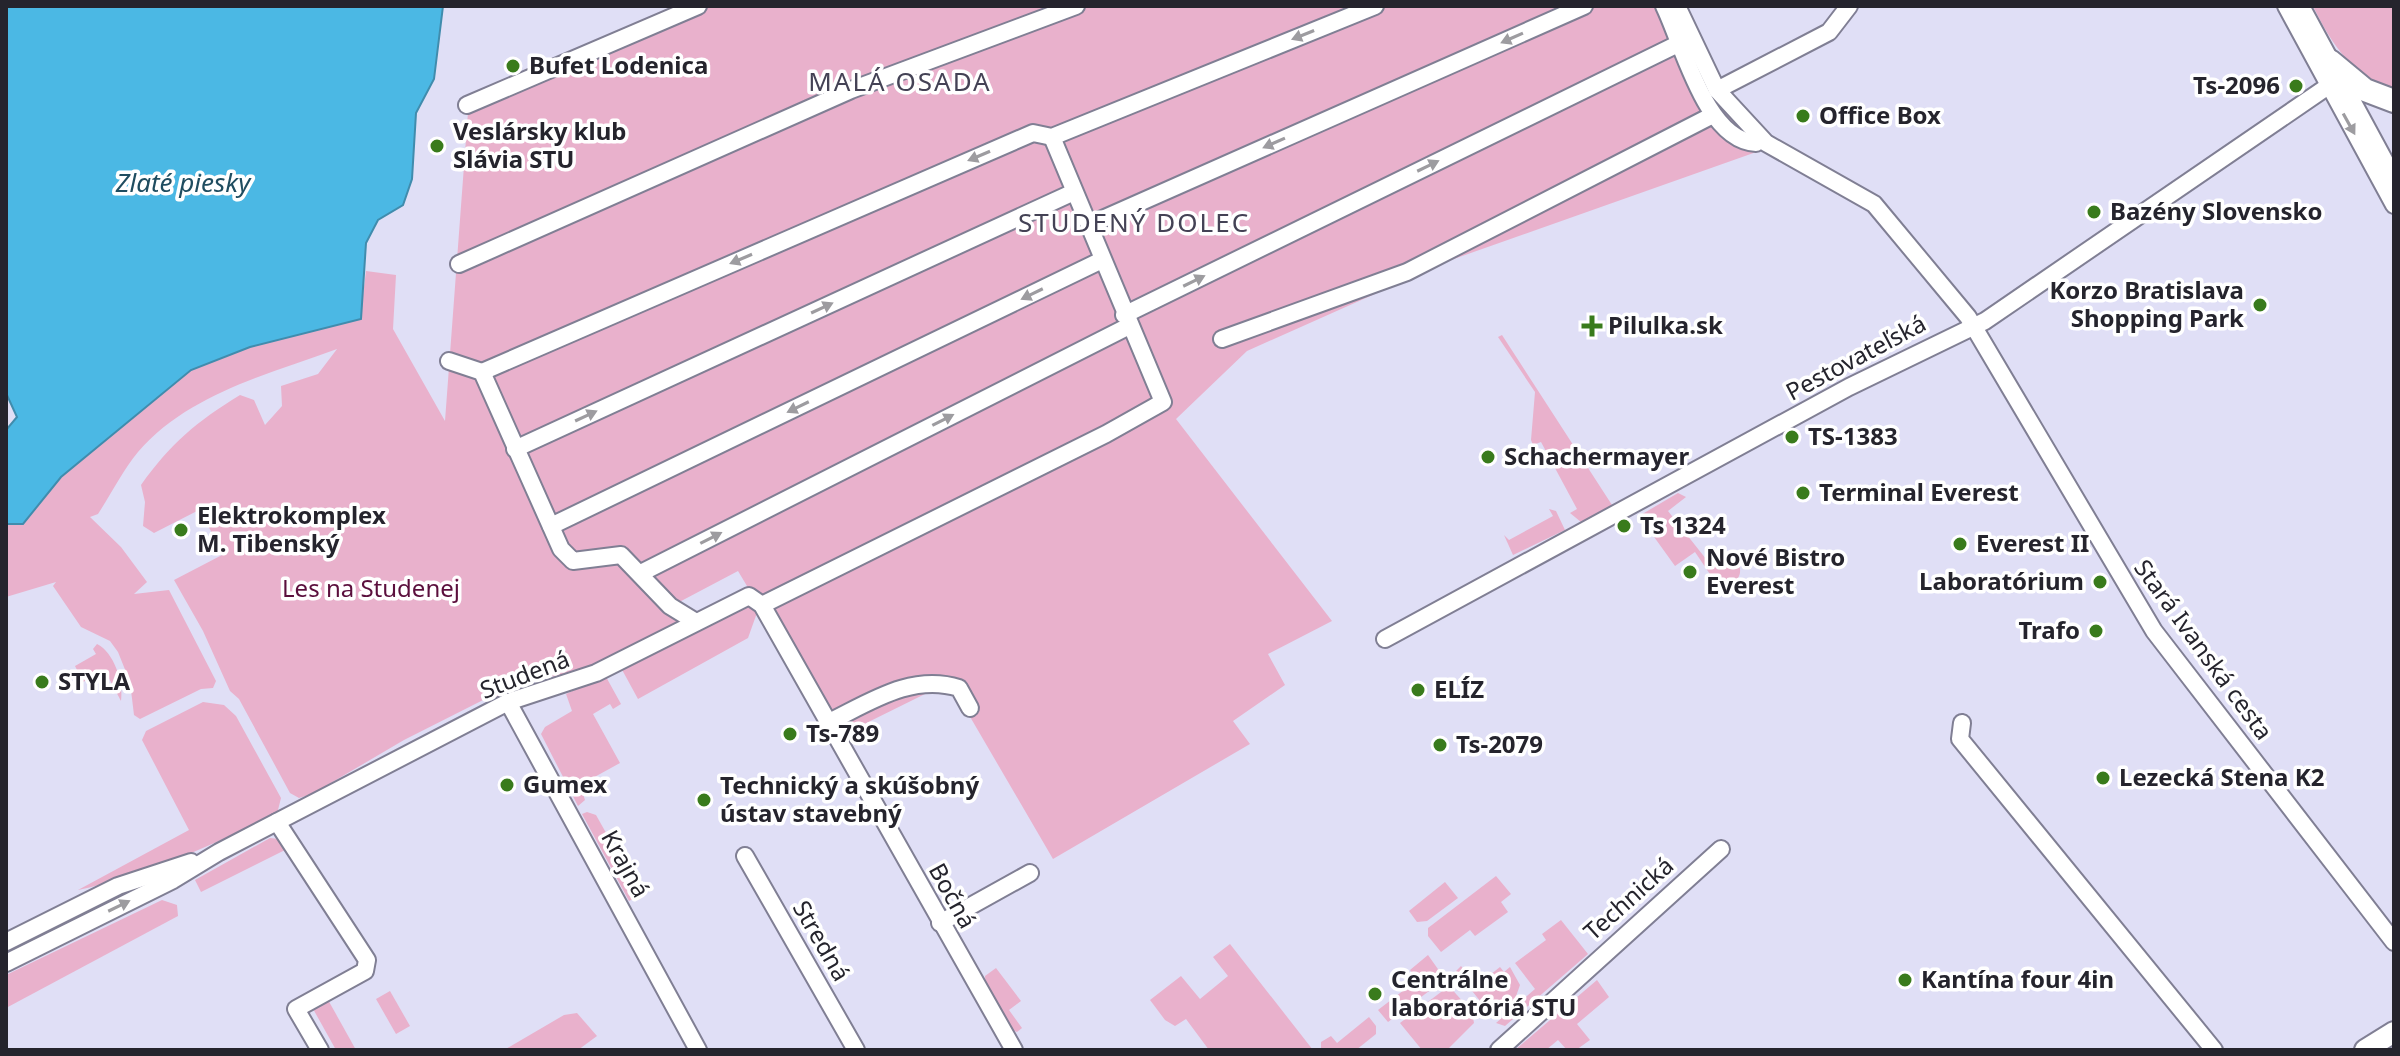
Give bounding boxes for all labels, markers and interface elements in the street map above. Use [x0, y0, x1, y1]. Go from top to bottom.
one-way arrow [1291, 29, 1315, 42]
one-way arrow [1500, 31, 1524, 44]
place label: Bufet Lodenica [529, 48, 708, 81]
marker: Bufet Lodenica [504, 57, 522, 75]
district label: MALÁ OSADA [808, 63, 992, 99]
place label: Ts-2096 [2193, 68, 2280, 101]
marker: Ts-2096 [2287, 77, 2305, 95]
place label: Office Box [1819, 98, 1941, 131]
marker: Office Box [1794, 107, 1812, 125]
one-way arrow [2341, 113, 2355, 135]
place label: Veslársky klub Slávia STU [453, 114, 626, 175]
one-way arrow [1263, 136, 1286, 149]
marker: Veslársky klub Slávia STU [428, 137, 446, 155]
one-way arrow [967, 149, 991, 162]
one-way arrow [1416, 159, 1439, 173]
water label: Zlaté piesky [115, 164, 252, 200]
place label: Bazény Slovensko [2110, 194, 2323, 227]
marker: Bazény Slovensko [2085, 203, 2103, 221]
district label: STUDENÝ DOLEC [1018, 204, 1250, 240]
one-way arrow [729, 253, 753, 266]
place label: Korzo Bratislava Shopping Park [2049, 273, 2244, 334]
one-way arrow [1183, 274, 1206, 287]
one-way arrow [1020, 287, 1043, 301]
marker: Korzo Bratislava Shopping Park [2251, 296, 2269, 314]
one-way arrow [811, 301, 834, 315]
street label: Pestovateľská [1780, 306, 1931, 407]
place label: Pilulka.sk [1608, 308, 1723, 341]
marker: Pilulka.sk [1583, 317, 1601, 335]
one-way arrow [786, 400, 809, 414]
one-way arrow [574, 410, 598, 423]
one-way arrow [932, 414, 955, 427]
place label: TS-1383 [1808, 419, 1898, 452]
marker: TS-1383 [1783, 428, 1801, 446]
place label: Schachermayer [1504, 439, 1689, 472]
marker: Schachermayer [1479, 448, 1497, 466]
place label: Terminal Everest [1819, 475, 2019, 508]
marker: Terminal Everest [1794, 484, 1812, 502]
place label: Elektrokomplex M. Tibenský [197, 498, 386, 559]
place label: Ts 1324 [1640, 508, 1726, 541]
marker: Ts 1324 [1615, 517, 1633, 535]
marker: Elektrokomplex M. Tibenský [172, 521, 190, 539]
place label: Everest II [1976, 526, 2089, 559]
one-way arrow [700, 531, 723, 544]
marker: Everest II [1951, 535, 1969, 553]
place label: Nové Bistro Everest [1706, 540, 1845, 601]
street label: Stará Ivanská cesta [2127, 552, 2281, 746]
marker: Nové Bistro Everest [1681, 563, 1699, 581]
place label: Laboratórium [1919, 564, 2084, 597]
park label: Les na Studenej [282, 571, 460, 604]
marker: Laboratórium [2091, 573, 2109, 591]
place label: Trafo [2018, 613, 2080, 646]
marker: Trafo [2087, 622, 2105, 640]
street label: Studená [475, 641, 574, 706]
place label: STYLA [58, 664, 131, 697]
place label: ELÍZ [1434, 672, 1484, 705]
marker: STYLA [33, 673, 51, 691]
marker: ELÍZ [1409, 681, 1427, 699]
place label: Ts-789 [806, 716, 879, 749]
marker: Ts-789 [781, 725, 799, 743]
place label: Ts-2079 [1456, 727, 1543, 760]
marker: Ts-2079 [1431, 736, 1449, 754]
place label: Lezecká Stena K2 [2119, 760, 2324, 793]
place label: Gumex [523, 767, 607, 800]
place label: Technický a skúšobný ústav stavebný [720, 768, 979, 829]
marker: Lezecká Stena K2 [2094, 769, 2112, 787]
marker: Gumex [498, 776, 516, 794]
marker: Technický a skúšobný ústav stavebný [695, 791, 713, 809]
street label: Krajná [594, 824, 658, 903]
street label: Technická [1576, 849, 1680, 947]
street label: Bočná [922, 857, 985, 934]
street label: Stredná [786, 894, 859, 987]
one-way arrow [107, 899, 130, 913]
place label: Centrálne laboratóriá STU [1391, 962, 1576, 1023]
place label: Kantína four 4in [1921, 962, 2114, 995]
marker: Kantína four 4in [1896, 971, 1914, 989]
marker: Centrálne laboratóriá STU [1366, 985, 1384, 1003]

